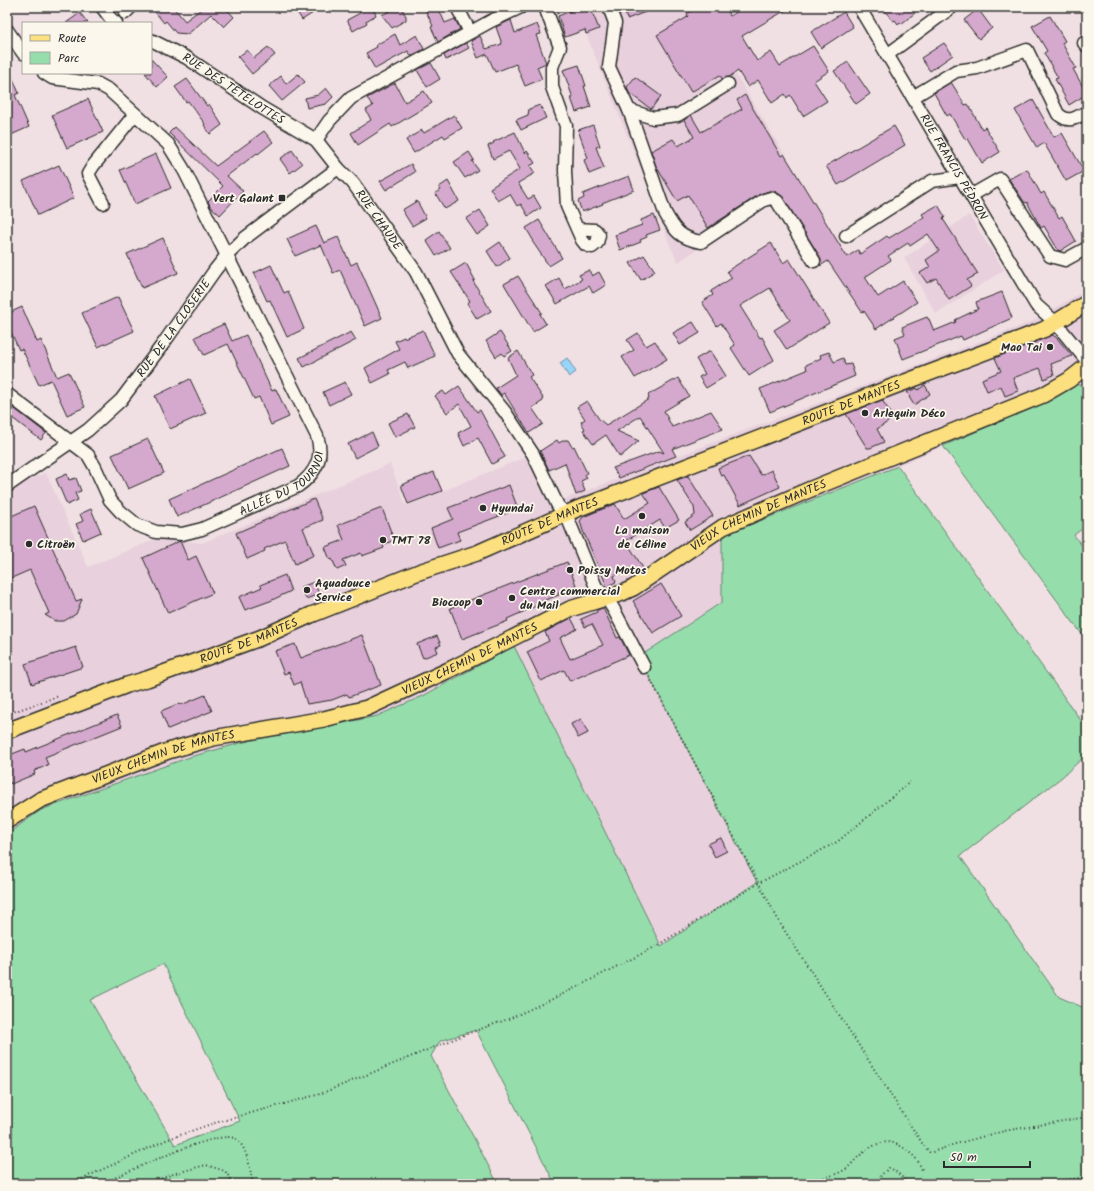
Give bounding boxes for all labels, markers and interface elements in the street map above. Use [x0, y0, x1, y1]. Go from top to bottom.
legend [22, 22, 152, 74]
text: Route [58, 29, 87, 48]
street label: RUE DES TÊTELOTTES [179, 48, 289, 129]
text: Parc [58, 49, 79, 68]
street label: RUE FRANCIS PÉDRON [915, 110, 993, 224]
street label: RUE CHAUDE [351, 185, 408, 255]
place label: Vert Galant [213, 189, 275, 208]
marker: Vert Galant [277, 193, 287, 203]
street label: RUE DE LA CLOSERIE [132, 275, 216, 381]
place label: Mao Tai [1001, 338, 1043, 357]
marker: Mao Tai [1045, 342, 1055, 352]
street label: ROUTE DE MANTES [799, 375, 904, 431]
place label: Arlequin Déco [873, 404, 946, 423]
marker: Arlequin Déco [860, 408, 870, 418]
street label: ALLÉE DU TOURNOI [236, 450, 329, 521]
street label: VIEUX CHEMIN DE MANTES [686, 474, 830, 556]
street label: ROUTE DE MANTES [498, 492, 602, 551]
place label: Hyundai [491, 499, 534, 518]
marker: Hyundai [478, 503, 488, 513]
marker: La maison de Céline [637, 511, 647, 521]
place label: La maison de Céline [615, 521, 669, 554]
place label: TMT 78 [391, 531, 431, 550]
place label: Citroën [37, 535, 75, 554]
marker: TMT 78 [378, 535, 388, 545]
marker: Citroën [24, 539, 34, 549]
place label: Poissy Motos [578, 561, 647, 580]
marker: Poissy Motos [565, 565, 575, 575]
place label: Aquadouce Service [315, 574, 370, 607]
place label: Centre commercial du Mail [520, 582, 620, 615]
marker: Aquadouce Service [302, 585, 312, 595]
place label: Biocoop [432, 593, 472, 612]
marker: Centre commercial du Mail [507, 593, 517, 603]
marker: Biocoop [474, 597, 484, 607]
street label: ROUTE DE MANTES [197, 612, 301, 669]
street label: VIEUX CHEMIN DE MANTES [399, 617, 542, 700]
street label: VIEUX CHEMIN DE MANTES [89, 725, 237, 789]
scale bar [944, 1143, 1030, 1169]
text: 50 m [950, 1148, 977, 1167]

